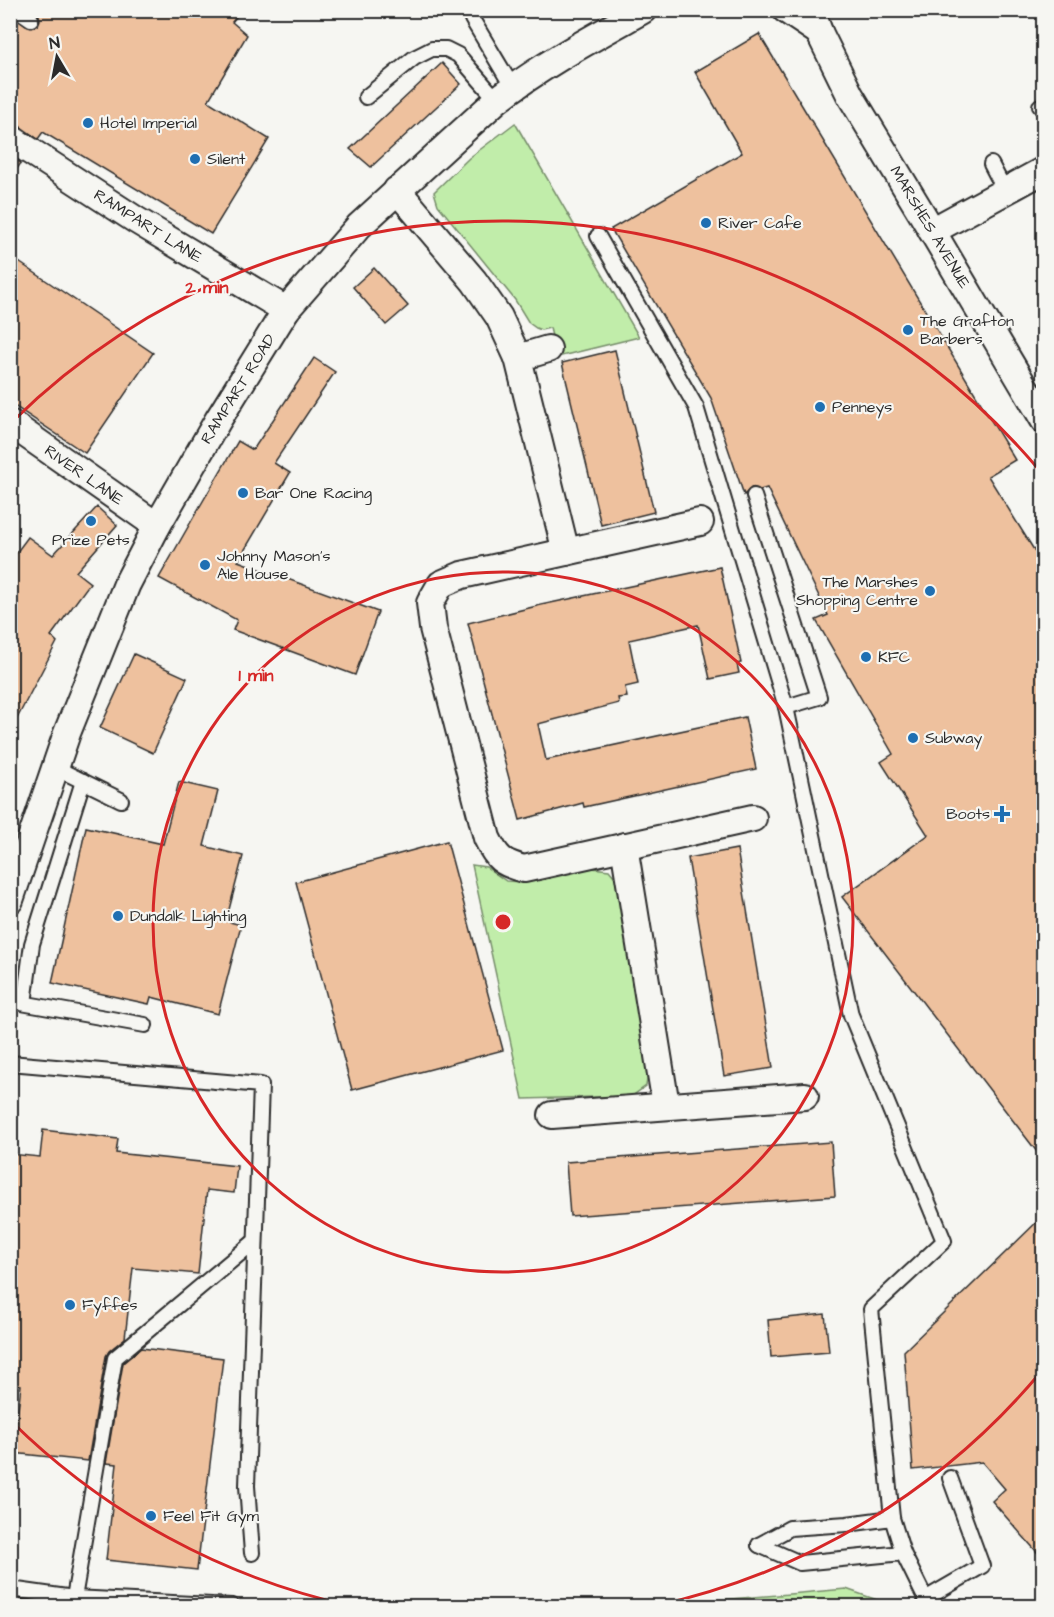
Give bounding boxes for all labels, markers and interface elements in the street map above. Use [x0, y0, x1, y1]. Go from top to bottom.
north arrow [27, 27, 87, 87]
text: N [48, 32, 61, 55]
place label: Hotel Imperial [100, 112, 197, 134]
marker: Hotel Imperial [81, 116, 95, 130]
place label: Silent [207, 148, 246, 170]
marker: Silent [188, 152, 202, 166]
street label: MARSHES AVENUE [885, 162, 976, 293]
street label: RAMPART LANE [90, 184, 207, 268]
place label: River Cafe [718, 212, 802, 234]
marker: River Cafe [699, 216, 713, 230]
text: 2 min [184, 275, 229, 300]
place label: The Grafton Barbers [920, 310, 1014, 350]
marker: The Grafton Barbers [901, 323, 915, 337]
street label: RAMPART ROAD [195, 330, 281, 448]
place label: Penneys [832, 396, 892, 419]
marker: Penneys [813, 400, 827, 414]
street label: RIVER LANE [40, 440, 128, 511]
place label: Bar One Racing [255, 482, 372, 505]
marker: Bar One Racing [236, 486, 250, 500]
marker: Prize Pets [84, 514, 98, 528]
place label: Prize Pets [52, 529, 130, 551]
place label: Johnny Mason's Ale House [217, 545, 331, 585]
marker: Johnny Mason's Ale House [198, 558, 212, 572]
place label: The Marshes Shopping Centre [796, 571, 918, 612]
marker: The Marshes Shopping Centre [923, 584, 937, 598]
place label: KFC [878, 646, 910, 668]
marker: KFC [859, 650, 873, 664]
text: 1 min [238, 663, 274, 688]
place label: Subway [925, 727, 982, 750]
marker: Subway [906, 731, 920, 745]
place label: Boots [946, 803, 990, 825]
marker: Boots [995, 807, 1009, 821]
place label: Dundalk Lighting [130, 905, 246, 928]
marker: Dundalk Lighting [111, 909, 125, 923]
centre of rings [493, 912, 513, 932]
place label: Fyffes [82, 1294, 138, 1317]
marker: Fyffes [63, 1298, 77, 1312]
place label: Feel Fit Gym [163, 1505, 260, 1528]
marker: Feel Fit Gym [144, 1509, 158, 1523]

